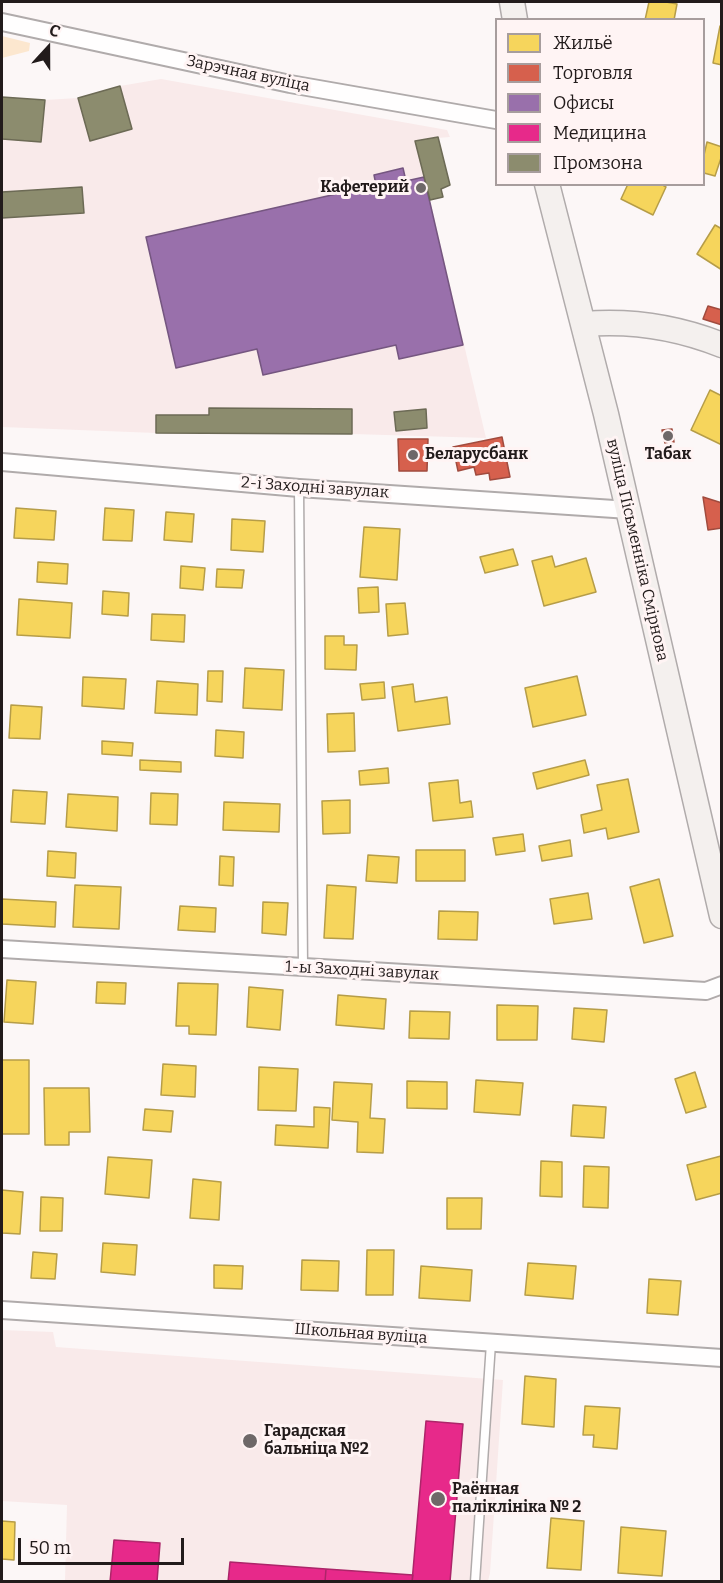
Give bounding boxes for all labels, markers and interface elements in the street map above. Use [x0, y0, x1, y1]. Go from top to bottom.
north arrow [18, 18, 78, 78]
legend [495, 18, 705, 186]
text: С [46, 20, 63, 41]
text: Жильё [553, 32, 613, 54]
street label: Зарэчная вуліца [185, 52, 311, 96]
text: Торговля [553, 62, 633, 84]
text: Офисы [553, 92, 614, 114]
text: Медицина [553, 122, 647, 144]
text: Промзона [553, 152, 643, 174]
place label: Кафетерий [320, 178, 409, 198]
marker: Кафетерий [414, 181, 428, 195]
marker: Табак [661, 429, 675, 443]
street label: вуліца Пісьменніка Смірнова [602, 437, 672, 663]
place label: Беларусбанк [425, 445, 528, 465]
place label: Табак [645, 445, 691, 465]
marker: Беларусбанк [406, 448, 420, 462]
street label: 2-і Заходні завулак [240, 473, 390, 503]
street label: 1-ы Заходні завулак [285, 957, 439, 985]
street label: Школьная вуліца [294, 1320, 428, 1348]
place label: Гарадская бальніца №2 [264, 1422, 369, 1460]
marker: Гарадская бальніца №2 [241, 1432, 259, 1450]
place label: Раённая паліклініка № 2 [452, 1480, 581, 1518]
marker: Раённая паліклініка № 2 [429, 1490, 447, 1508]
scale bar [21, 1526, 188, 1564]
text: 50 m [29, 1537, 71, 1559]

